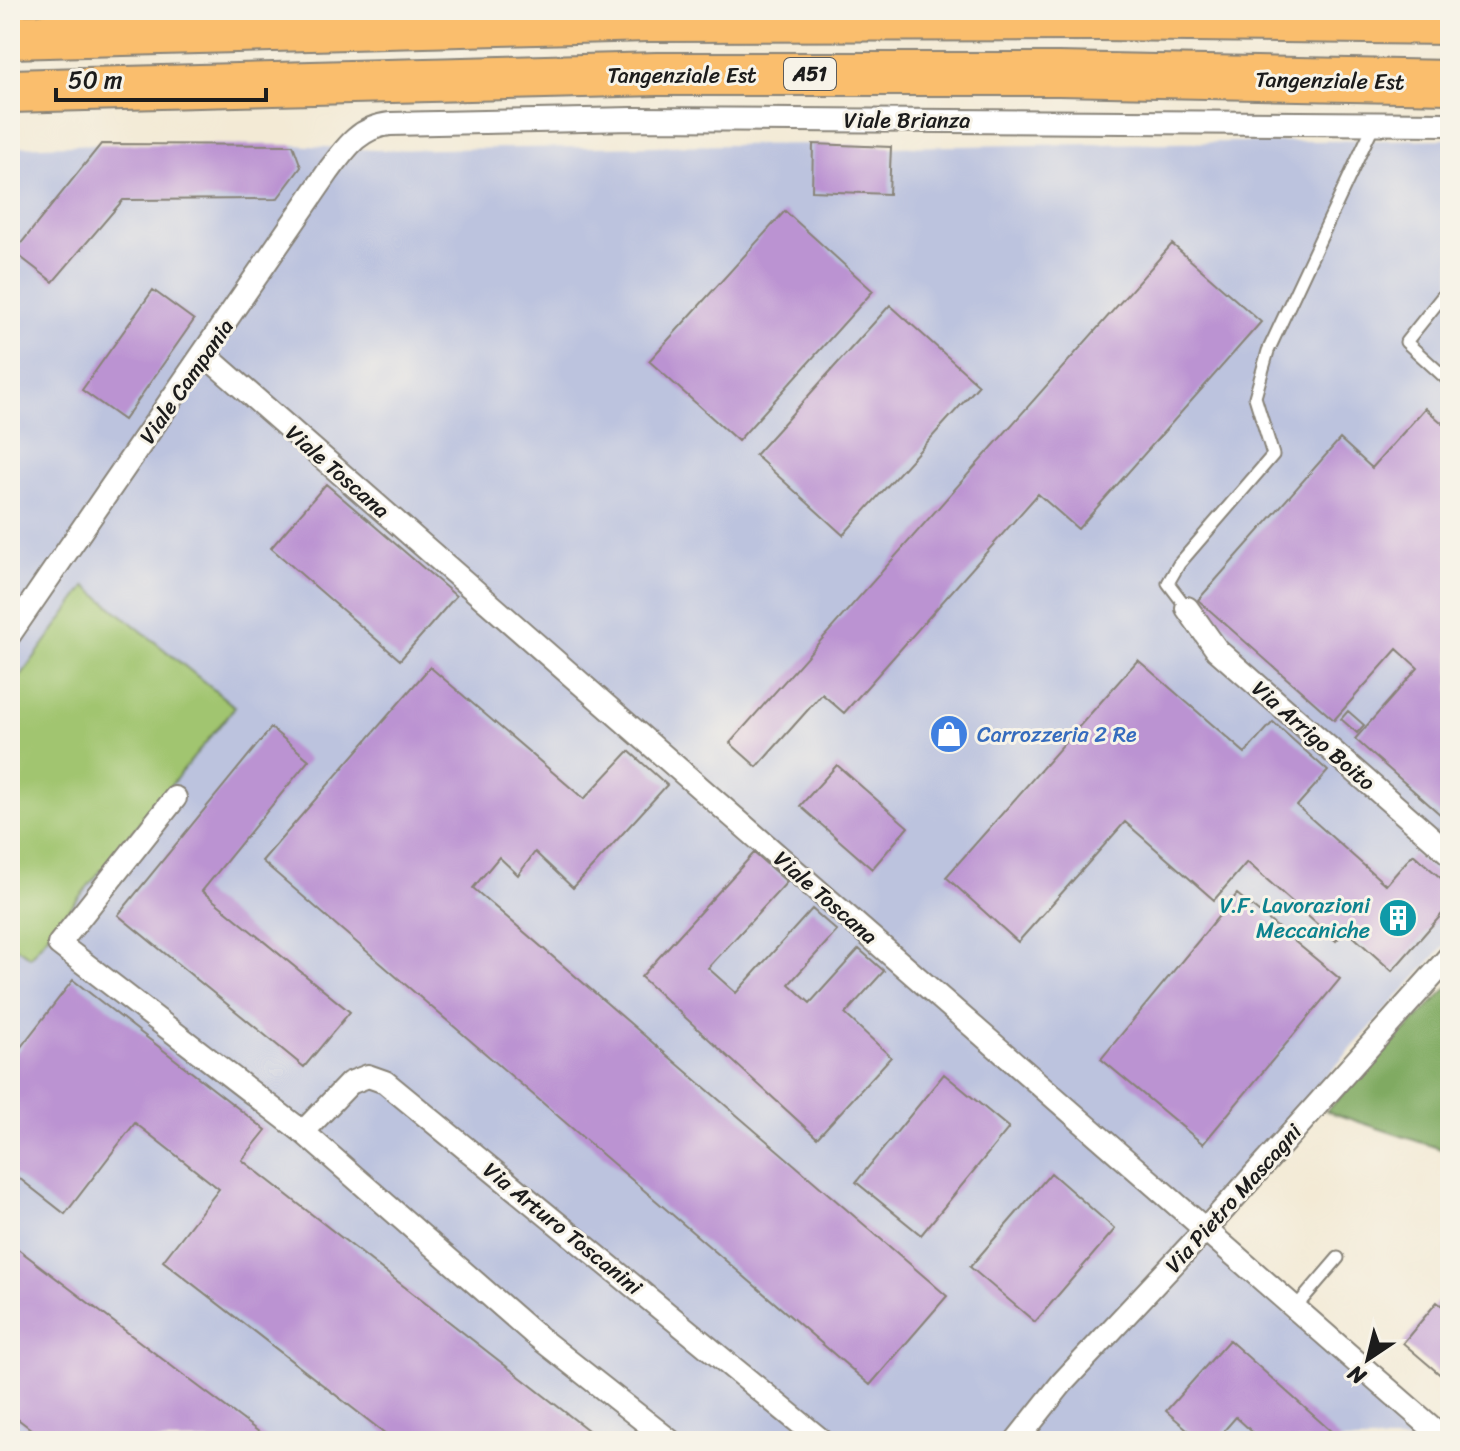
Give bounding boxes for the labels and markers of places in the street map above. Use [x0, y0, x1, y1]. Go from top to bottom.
shop icon: Carrozzeria 2 Re [928, 713, 970, 755]
place label: Carrozzeria 2 Re [977, 715, 1137, 754]
place label: V.F. Lavorazioni Meccaniche [1220, 886, 1371, 950]
building icon: V.F. Lavorazioni Meccaniche [1377, 897, 1419, 939]

